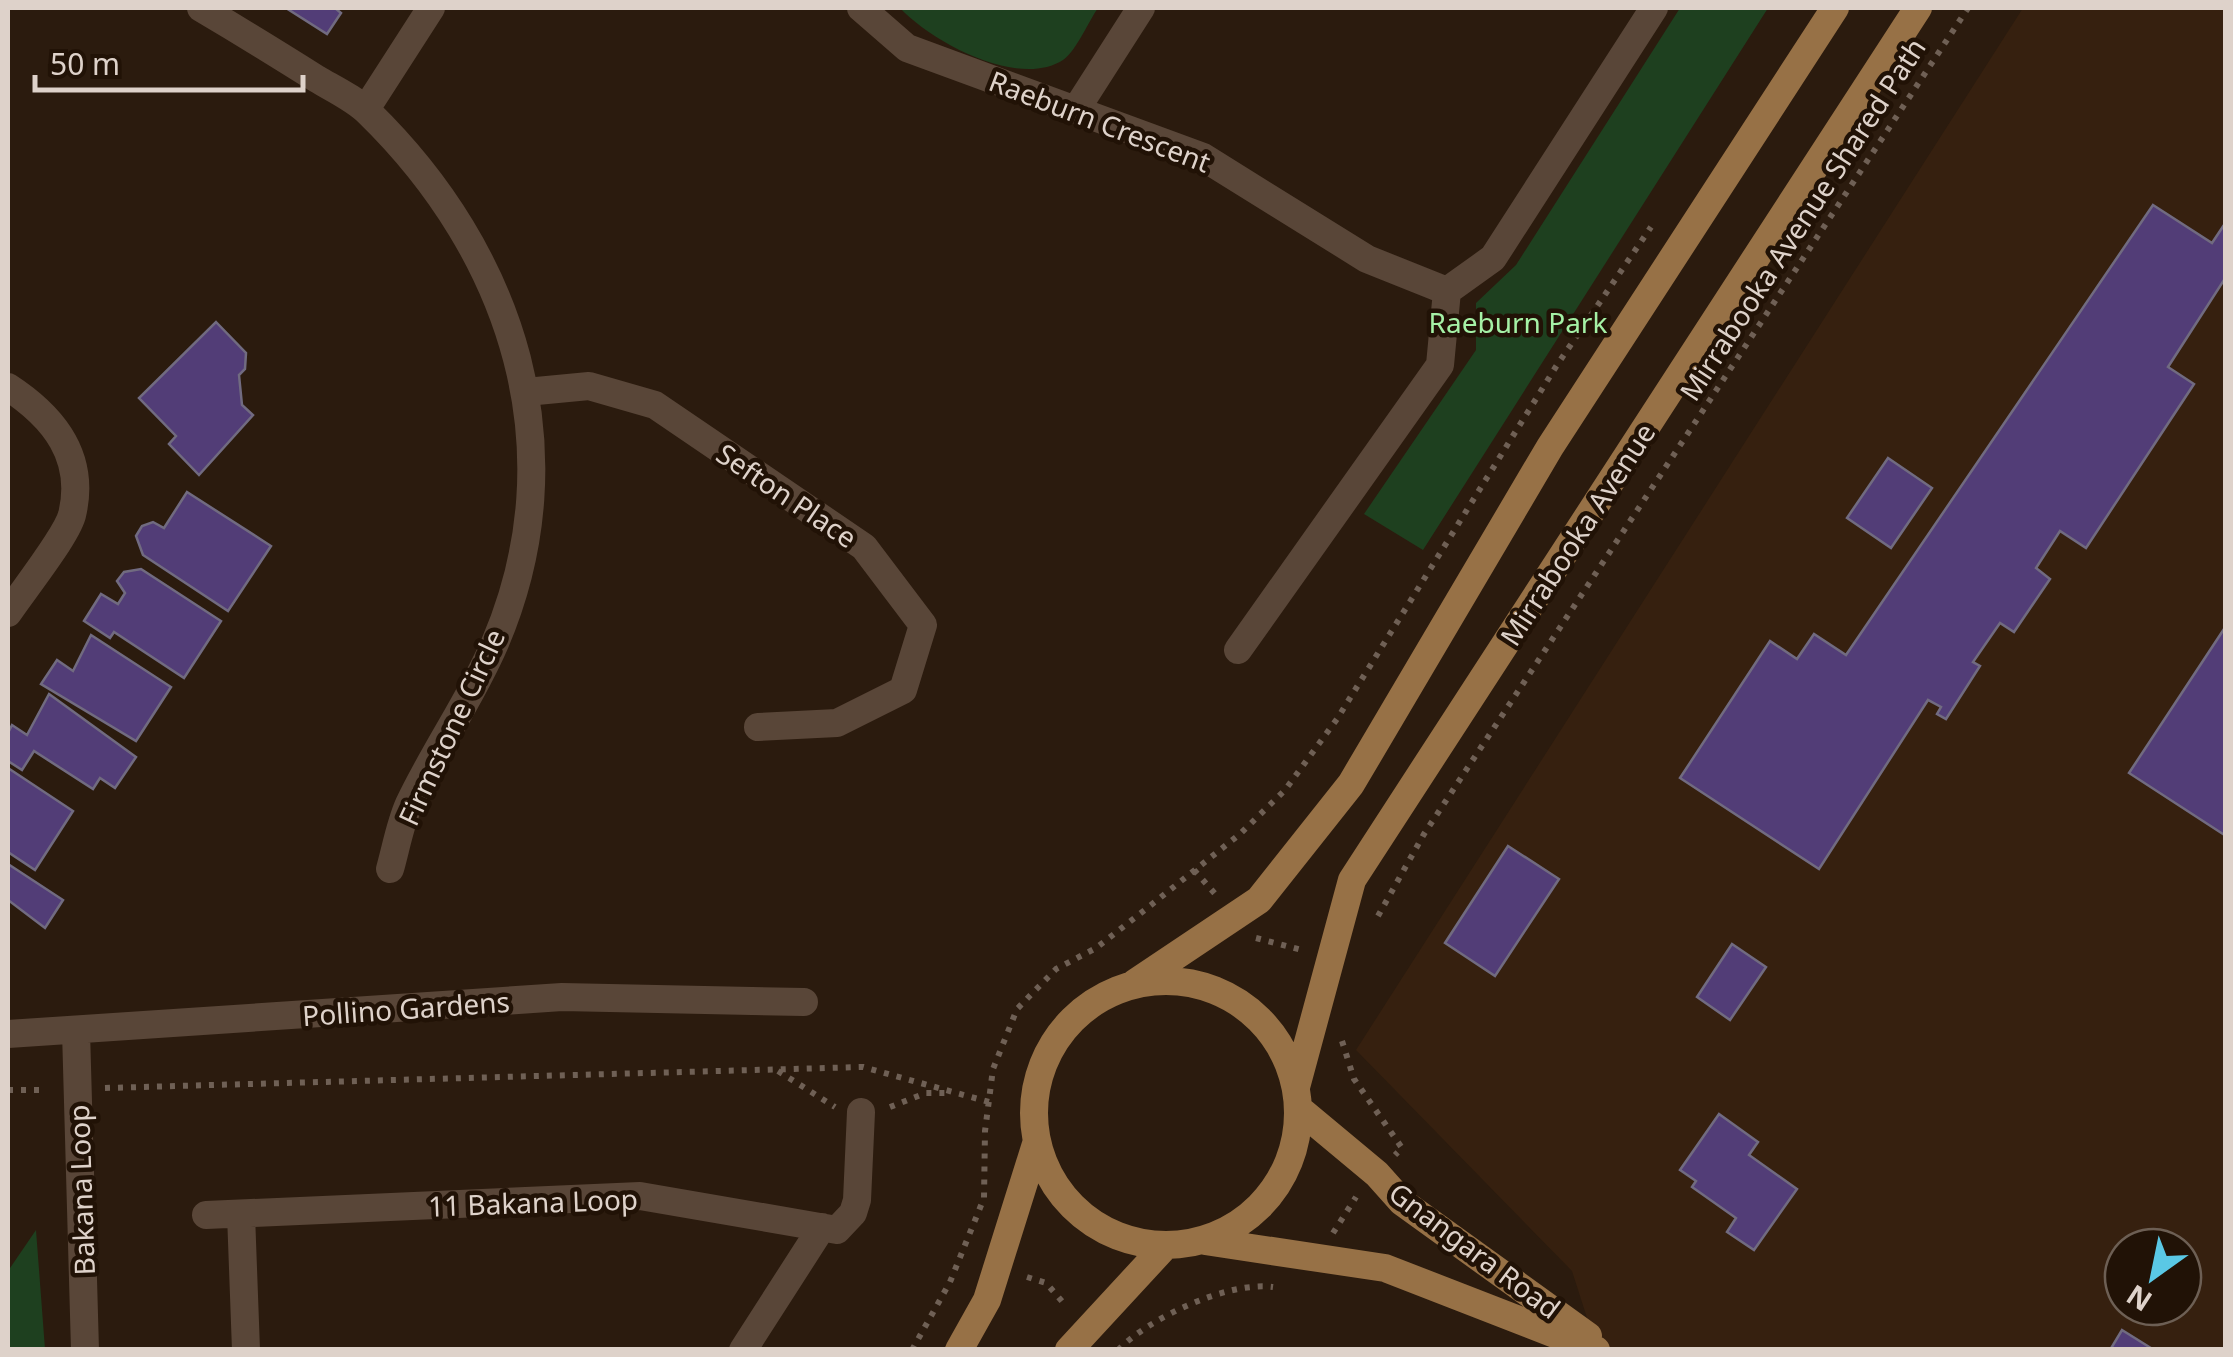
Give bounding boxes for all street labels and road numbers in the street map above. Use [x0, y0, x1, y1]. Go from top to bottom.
street label: Mirrabooka Avenue Shared Path [1670, 30, 1934, 408]
street label: Raeburn Crescent [984, 61, 1216, 181]
street label: Mirrabooka Avenue [1491, 415, 1663, 653]
street label: Sefton Place [709, 434, 865, 556]
street label: Firmstone Circle [389, 623, 513, 831]
street label: Pollino Gardens [301, 982, 511, 1034]
street label: Bakana Loop [59, 1104, 103, 1276]
street label: Gnangara Road [1382, 1173, 1568, 1327]
street label: 11 Bakana Loop [427, 1179, 639, 1225]

